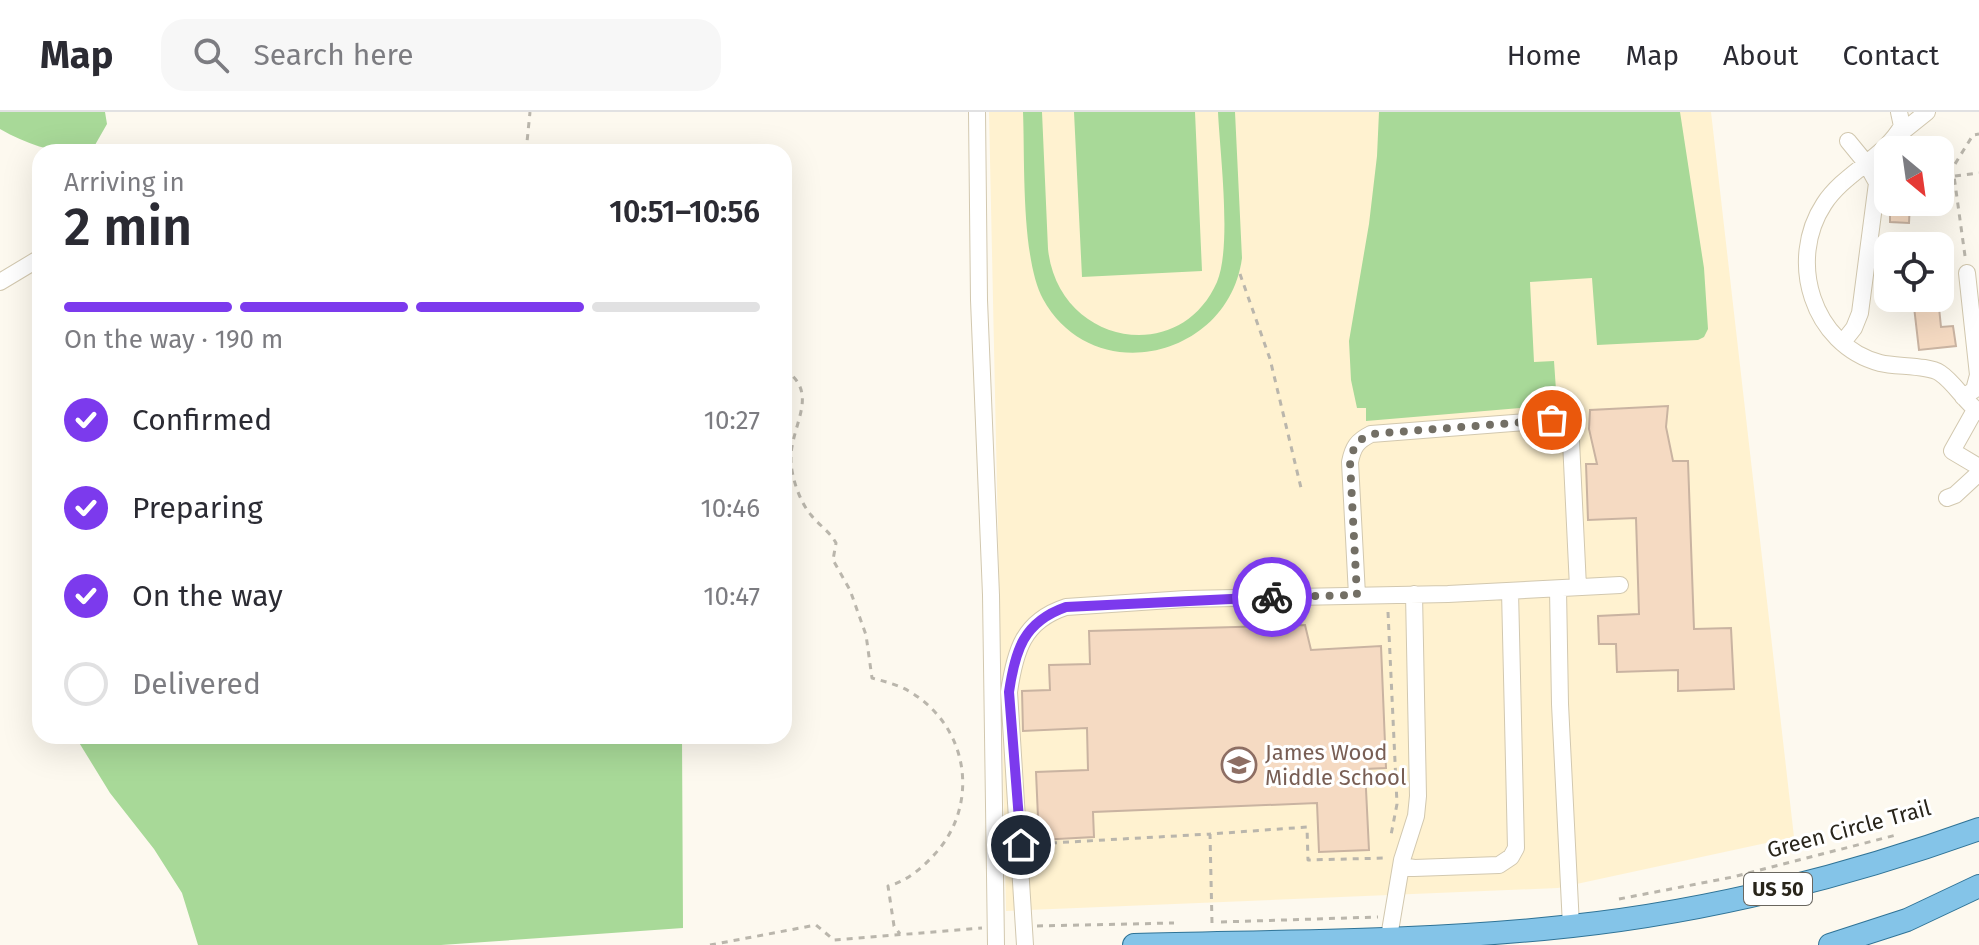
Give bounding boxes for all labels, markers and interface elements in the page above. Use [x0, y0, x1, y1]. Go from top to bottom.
search box [161, 19, 721, 91]
text: Map [40, 32, 113, 78]
icon: search [189, 33, 233, 77]
text: Search here [253, 37, 414, 73]
text: Home [1507, 39, 1581, 72]
text: Map [1625, 39, 1679, 72]
text: About [1723, 39, 1798, 72]
text: Contact [1842, 39, 1939, 72]
north arrow [1874, 136, 1954, 216]
map controls [1874, 136, 1954, 312]
text: Arriving in [64, 167, 185, 198]
text: 10:51–10:56 [609, 194, 760, 230]
text: 2 min [64, 196, 192, 259]
button: locate [1874, 232, 1954, 312]
text: On the way · 190 m [64, 324, 283, 355]
pin [1518, 386, 1586, 454]
icon: check [64, 398, 108, 442]
icon: bag [1530, 398, 1574, 442]
text: Confirmed [132, 402, 272, 438]
text: 10:27 [704, 405, 760, 436]
icon: check [64, 486, 108, 530]
text: Preparing [132, 490, 263, 526]
text: 10:46 [700, 493, 760, 524]
courier [1232, 557, 1312, 637]
icon: check [64, 574, 108, 618]
icon: bike [1250, 575, 1294, 619]
text: On the way [132, 578, 283, 614]
text: 10:47 [703, 581, 760, 612]
text: Delivered [132, 666, 261, 702]
place label: James Wood Middle School [1265, 739, 1406, 791]
school or university icon: James Wood Middle School [1220, 746, 1258, 784]
street label: Green Circle Trail [1764, 794, 1934, 864]
pin [987, 811, 1055, 879]
icon: home [999, 823, 1043, 867]
road number: US 50 [1744, 873, 1812, 905]

